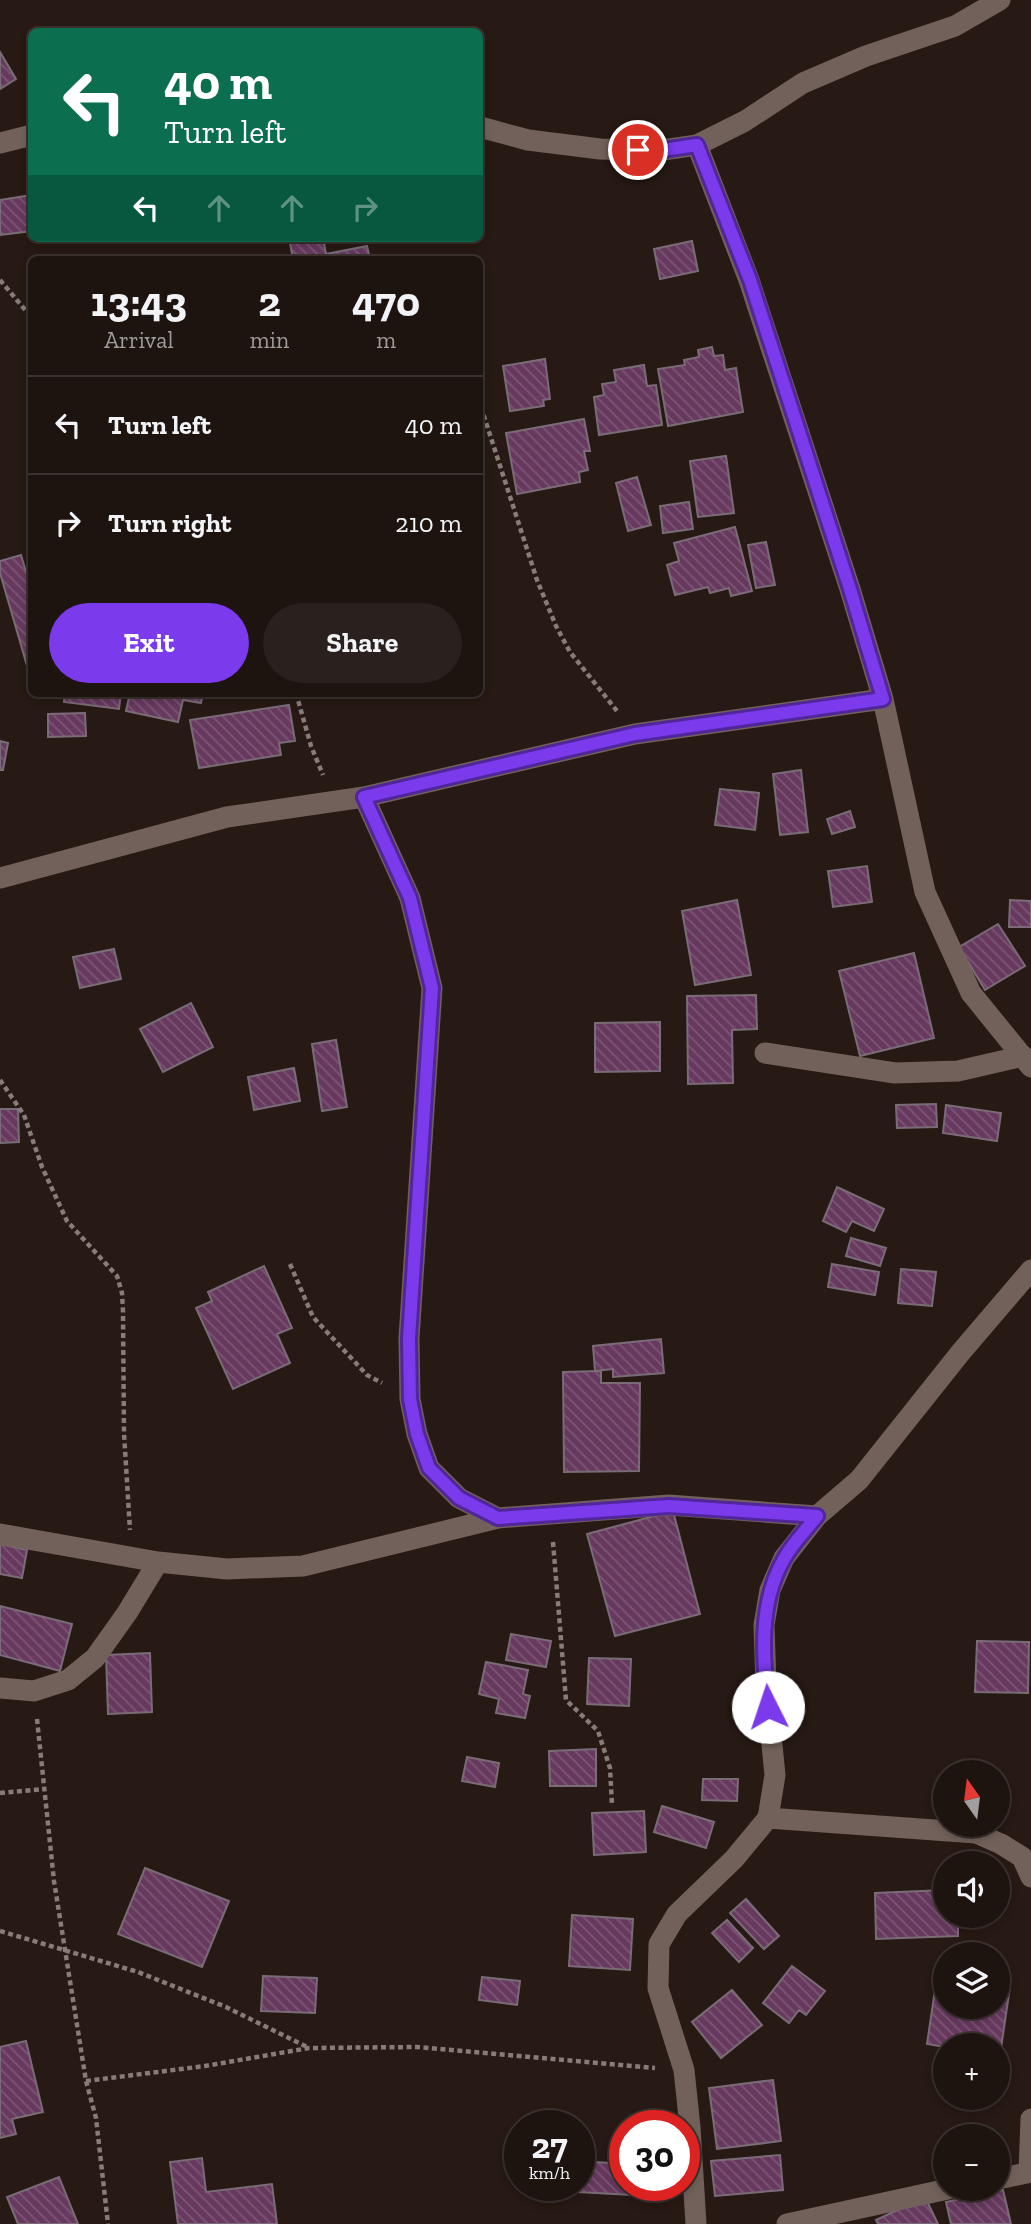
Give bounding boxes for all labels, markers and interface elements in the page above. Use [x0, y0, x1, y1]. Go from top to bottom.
text: 40 m [164, 53, 272, 112]
icon: left [49, 56, 140, 147]
text: Turn left [164, 113, 286, 151]
pin [608, 120, 668, 180]
icon: arrive [619, 131, 657, 169]
icon: left [127, 189, 165, 227]
icon: ahead [200, 189, 238, 227]
icon: ahead [273, 189, 311, 227]
icon: right [346, 189, 384, 227]
text: 13:43 [91, 276, 187, 327]
text: 2 [258, 276, 281, 327]
text: 470 [352, 276, 420, 327]
text: Arrival [104, 326, 174, 354]
text: min [250, 326, 289, 354]
text: m [376, 326, 396, 354]
icon: left [49, 406, 87, 444]
text: Turn left [108, 409, 211, 441]
text: 40 m [405, 409, 462, 441]
icon: right [49, 504, 87, 542]
text: Turn right [108, 507, 231, 539]
text: 210 m [395, 507, 462, 539]
button: Exit [49, 603, 249, 683]
button: Share [263, 603, 462, 683]
position arrow [731, 1670, 805, 1744]
north arrow [933, 1760, 1010, 1838]
map controls [933, 1760, 1010, 2201]
button: sound [933, 1851, 1010, 1928]
button: layers [933, 1942, 1010, 2019]
button: + [933, 2033, 1010, 2110]
speed limit sign: 30 [609, 2110, 700, 2201]
button: − [933, 2124, 1010, 2201]
text: 27 [531, 2125, 568, 2167]
text: km/h [529, 2162, 570, 2184]

